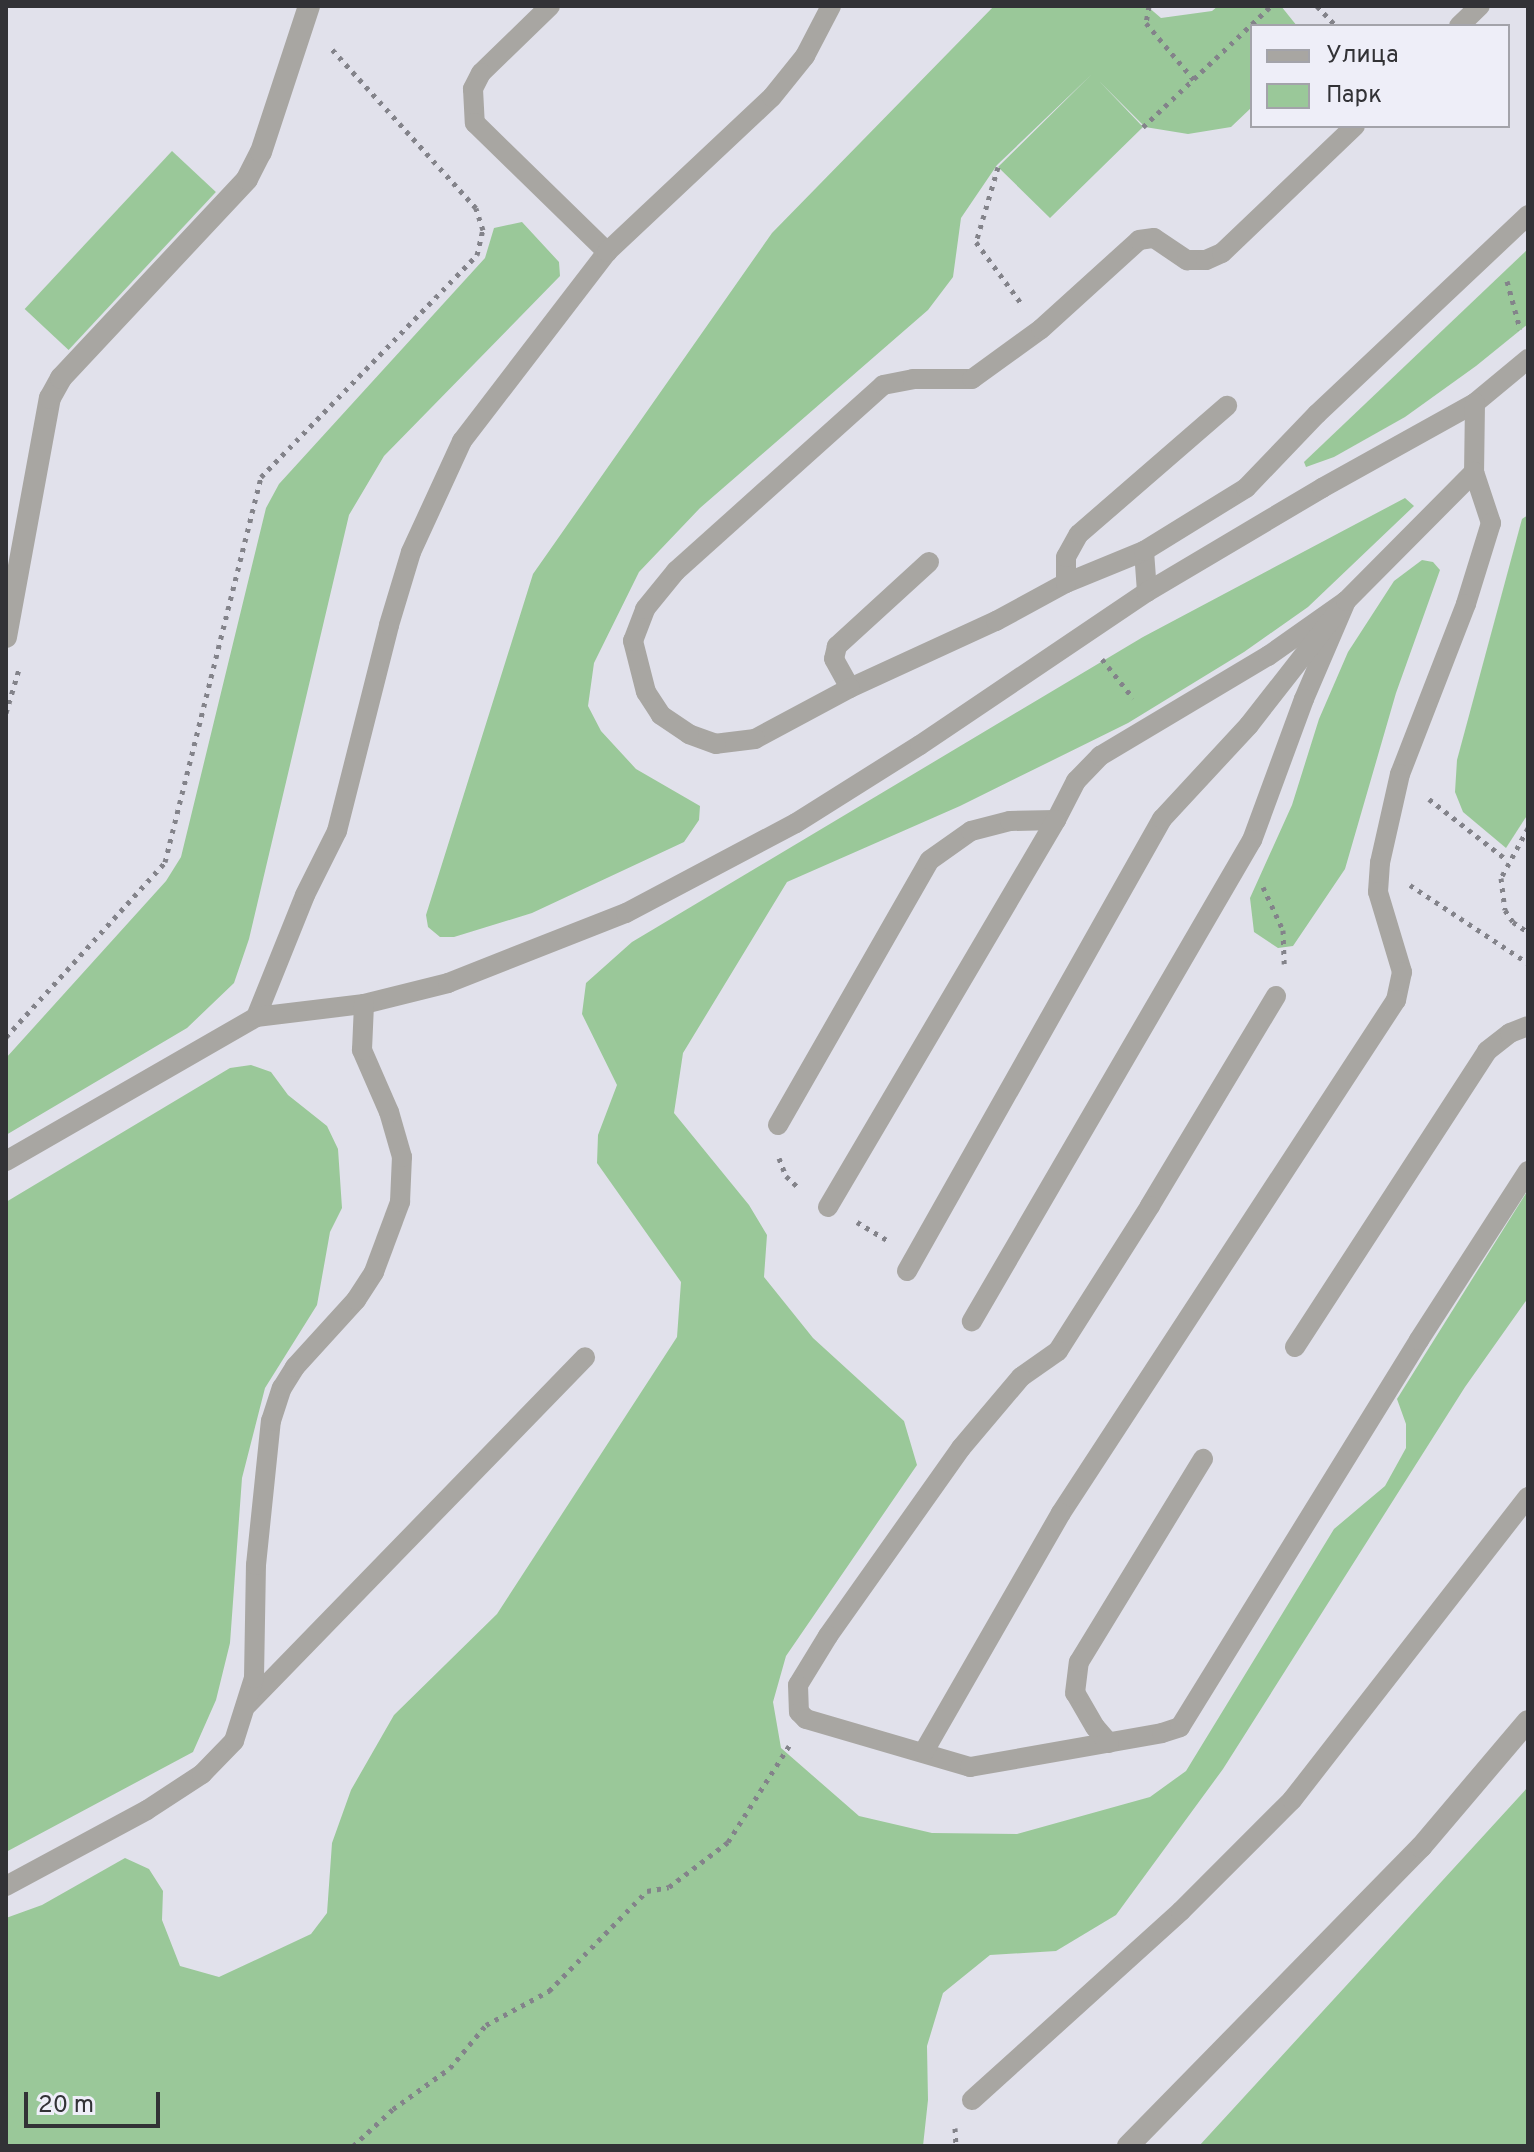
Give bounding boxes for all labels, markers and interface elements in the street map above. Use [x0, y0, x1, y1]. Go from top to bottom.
legend [1250, 24, 1510, 128]
text: Улица [1326, 41, 1399, 71]
text: Парк [1326, 81, 1382, 111]
scale bar [28, 2076, 164, 2126]
text: 20 m [38, 2091, 94, 2121]

